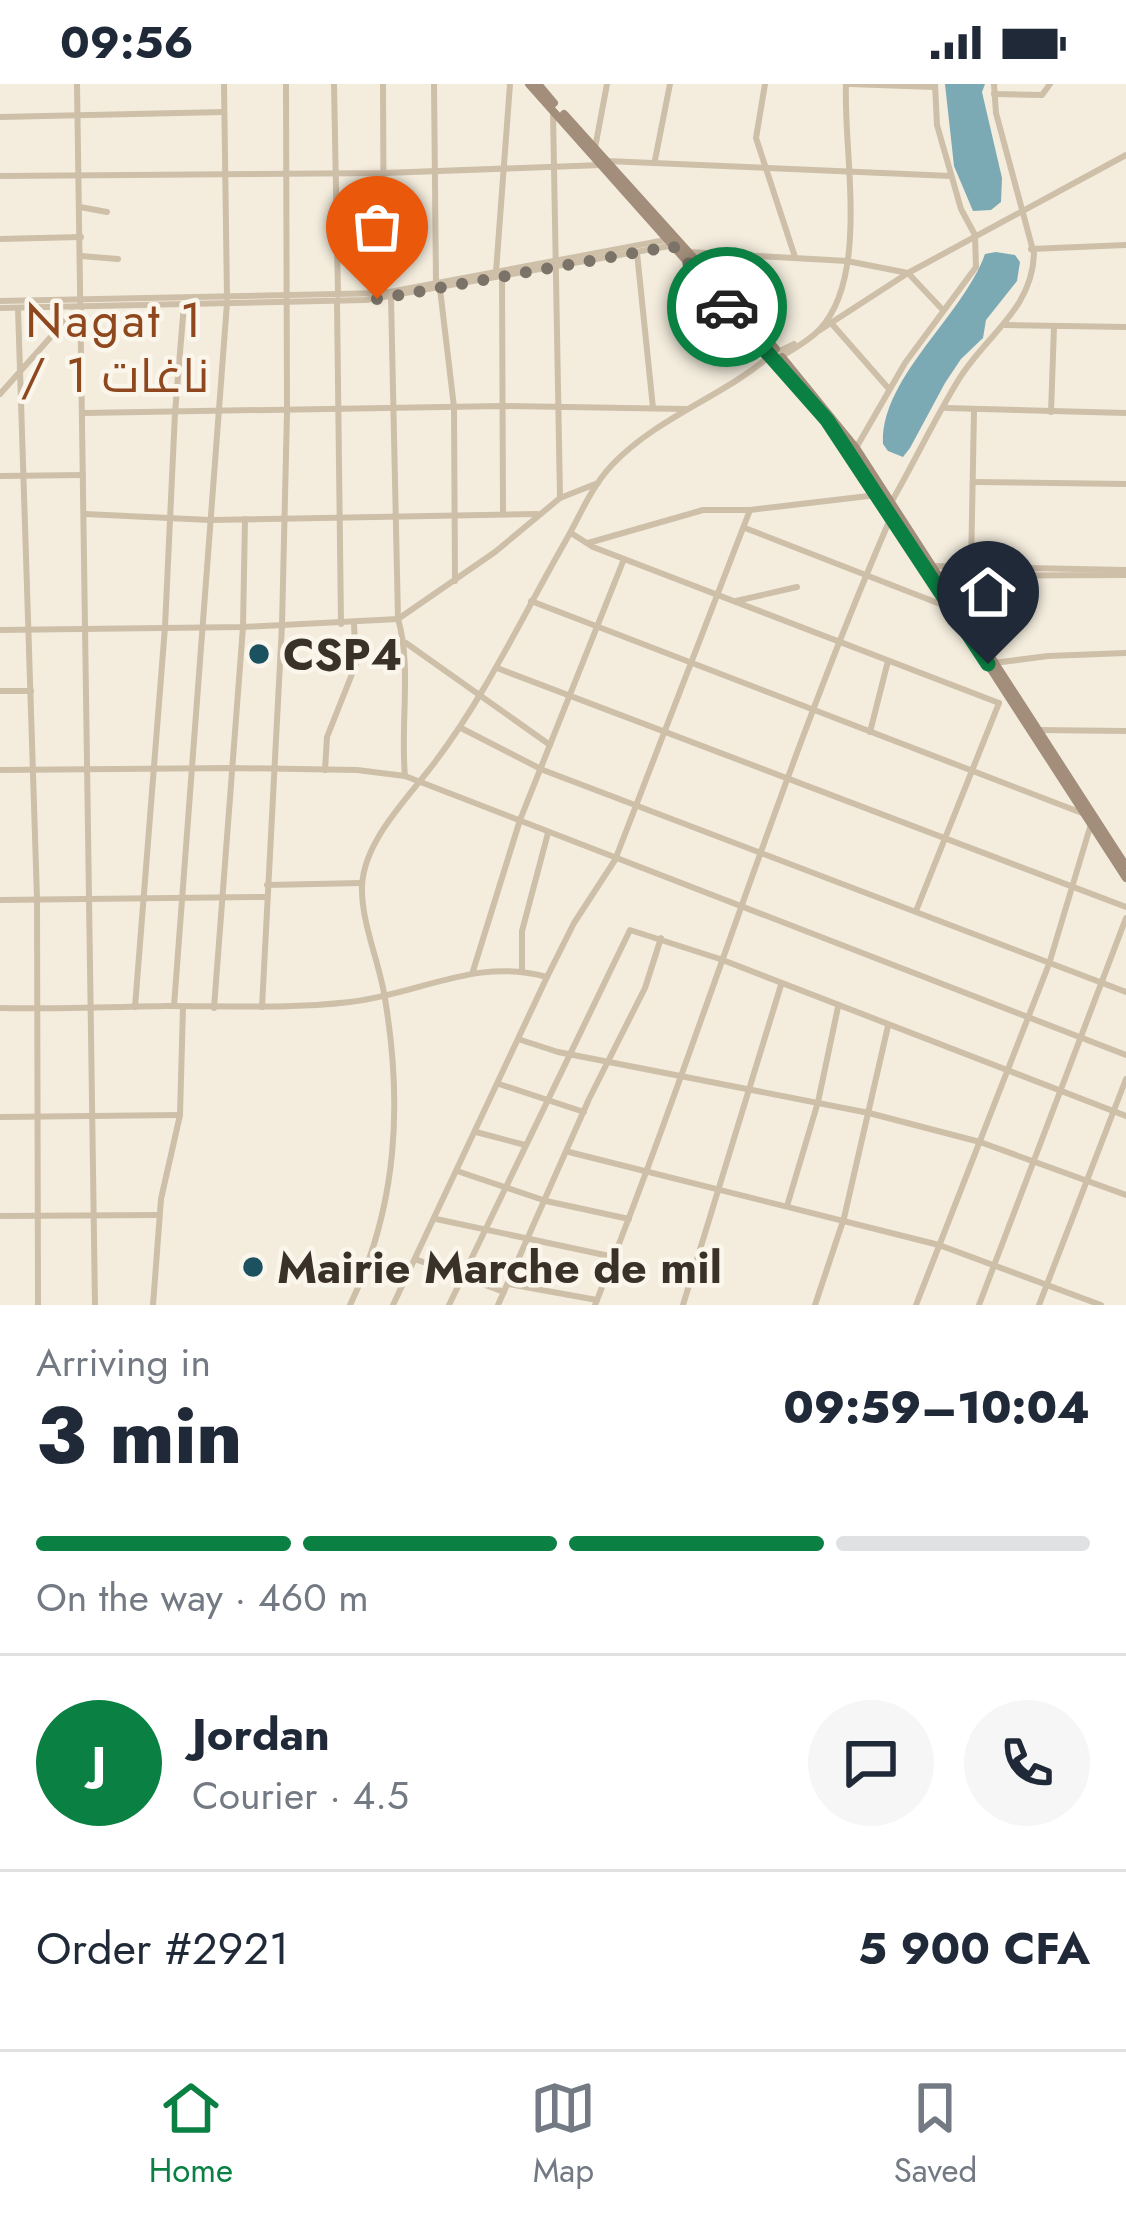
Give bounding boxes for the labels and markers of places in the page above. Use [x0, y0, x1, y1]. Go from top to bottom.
pin [326, 176, 428, 299]
pin [937, 541, 1039, 664]
place label: CSP4 [283, 622, 402, 687]
marker: CSP4 [246, 641, 272, 667]
place label: Mairie Marche de mil [277, 1235, 722, 1300]
marker: Mairie Marche de mil [240, 1254, 266, 1280]

